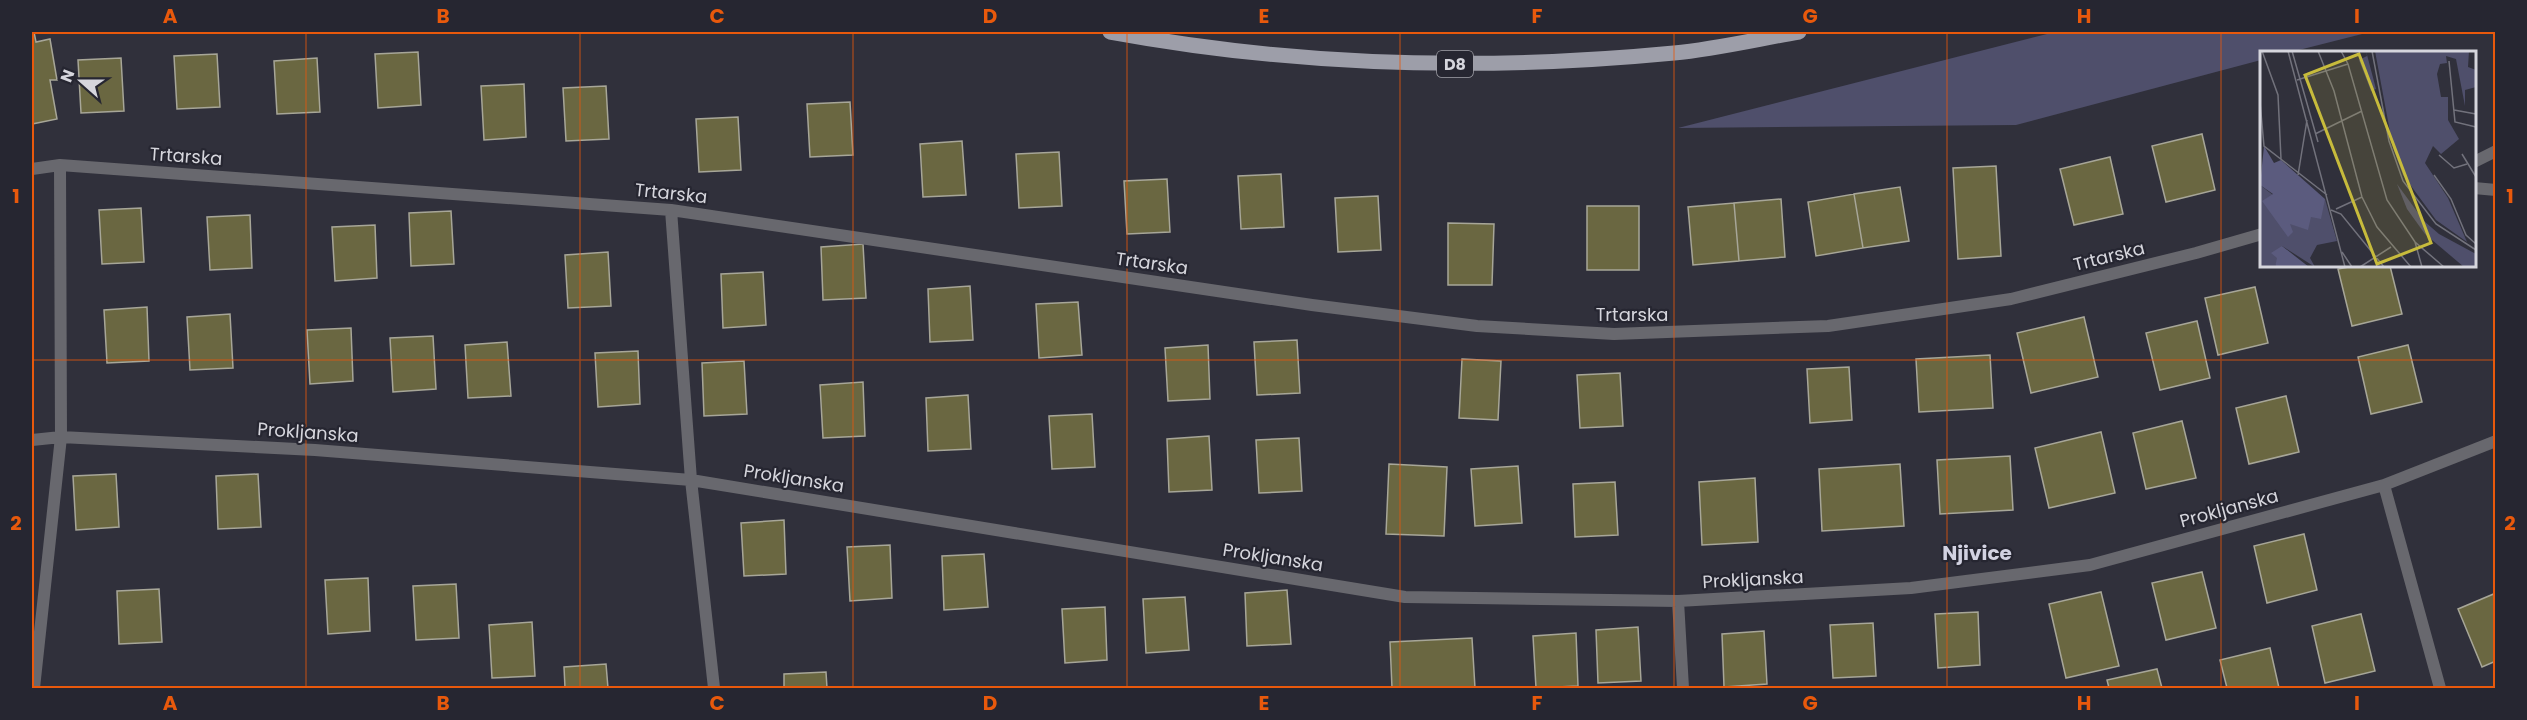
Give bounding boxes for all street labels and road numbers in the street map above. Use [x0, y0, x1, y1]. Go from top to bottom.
road number: D8 [1437, 51, 1473, 77]
street label: Trtarska [149, 141, 223, 171]
street label: Trtarska [634, 177, 708, 209]
street label: Trtarska [2071, 235, 2147, 277]
street label: Trtarska [1114, 246, 1190, 280]
street label: Trtarska [1596, 302, 1668, 327]
street label: Prokljanska [257, 416, 359, 448]
street label: Prokljanska [742, 458, 846, 498]
street label: Prokljanska [2177, 483, 2281, 533]
street label: Prokljanska [1221, 537, 1325, 577]
street label: Prokljanska [1702, 564, 1804, 594]

